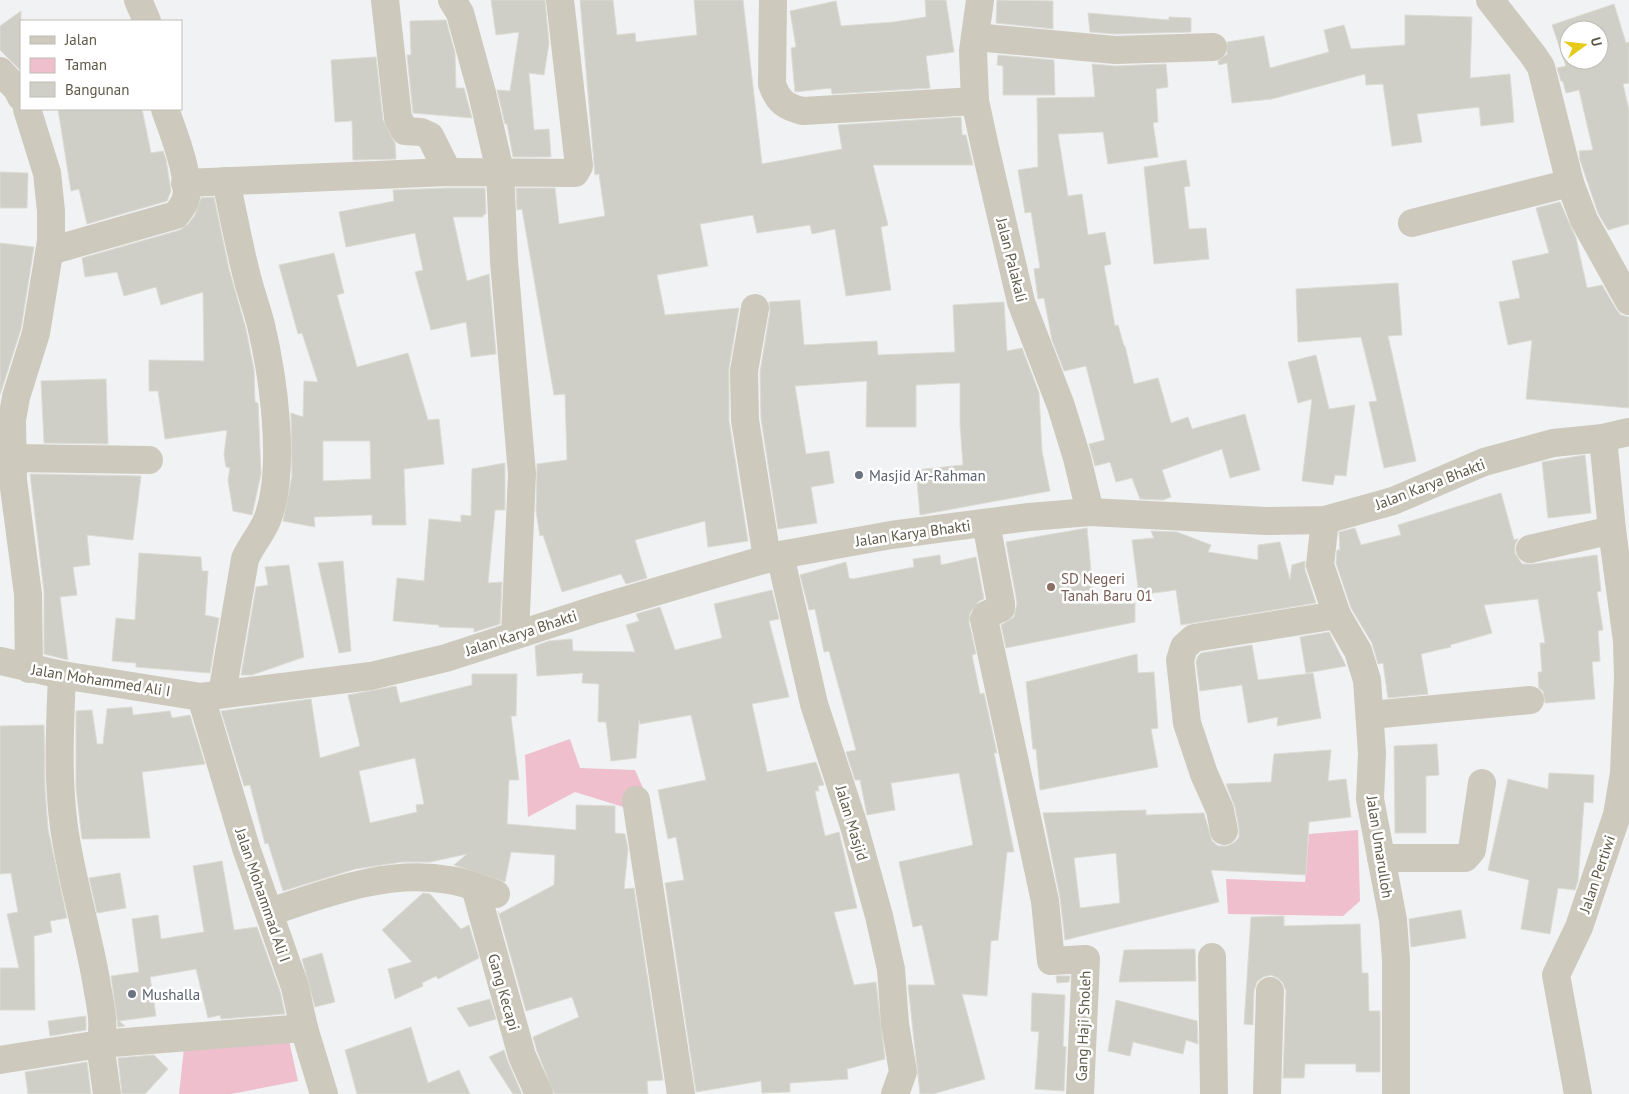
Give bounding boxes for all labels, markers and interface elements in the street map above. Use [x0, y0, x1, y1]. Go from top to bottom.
legend [20, 20, 182, 110]
north arrow [1559, 20, 1609, 70]
text: Jalan [64, 30, 97, 49]
text: U [1587, 35, 1606, 48]
text: Taman [65, 55, 107, 74]
text: Bangunan [65, 80, 129, 99]
street label: Jalan Palakali [992, 215, 1032, 304]
street label: Jalan Karya Bhakti [1371, 454, 1488, 514]
place label: Masjid Ar-Rahman [869, 466, 986, 485]
marker: Masjid Ar-Rahman [853, 469, 865, 481]
street label: Jalan Karya Bhakti [853, 516, 972, 551]
place label: SD Negeri Tanah Baru 01 [1061, 569, 1153, 605]
marker: SD Negeri Tanah Baru 01 [1045, 581, 1057, 593]
street label: Jalan Karya Bhakti [462, 606, 579, 660]
street label: Jalan Mohammed Ali I [29, 659, 172, 700]
street label: Jalan Masjid [831, 782, 872, 863]
street label: Jalan Umarulloh [1362, 793, 1397, 900]
street label: Jalan Mohammad Ali I [231, 825, 295, 964]
street label: Jalan Pertiwi [1575, 833, 1619, 916]
street label: Gang Kecapi [484, 951, 524, 1033]
street label: Gang Haji Sholeh [1072, 970, 1094, 1082]
place label: Mushalla [142, 985, 200, 1004]
marker: Mushalla [126, 988, 138, 1000]

